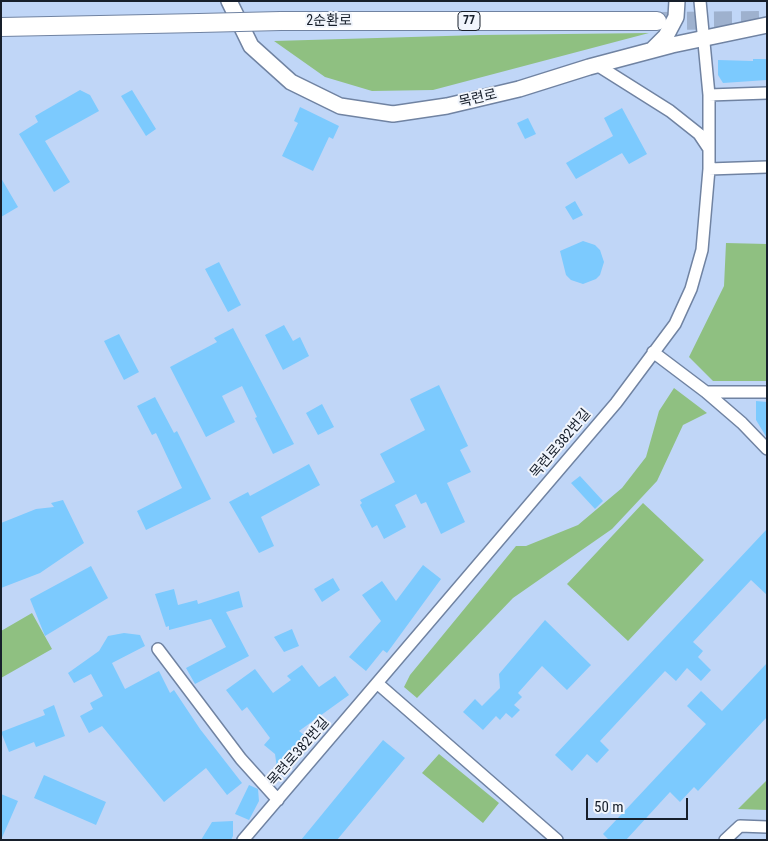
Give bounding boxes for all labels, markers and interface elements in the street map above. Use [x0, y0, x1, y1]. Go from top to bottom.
road number: 77 [458, 12, 480, 30]
street label: 2순환로 [306, 13, 352, 29]
street label: 목련로 [457, 86, 499, 112]
street label: 목련로382번길 [527, 406, 595, 482]
street label: 목련로382번길 [265, 714, 333, 790]
scale bar [588, 788, 690, 820]
text: 50 m [594, 798, 624, 816]

